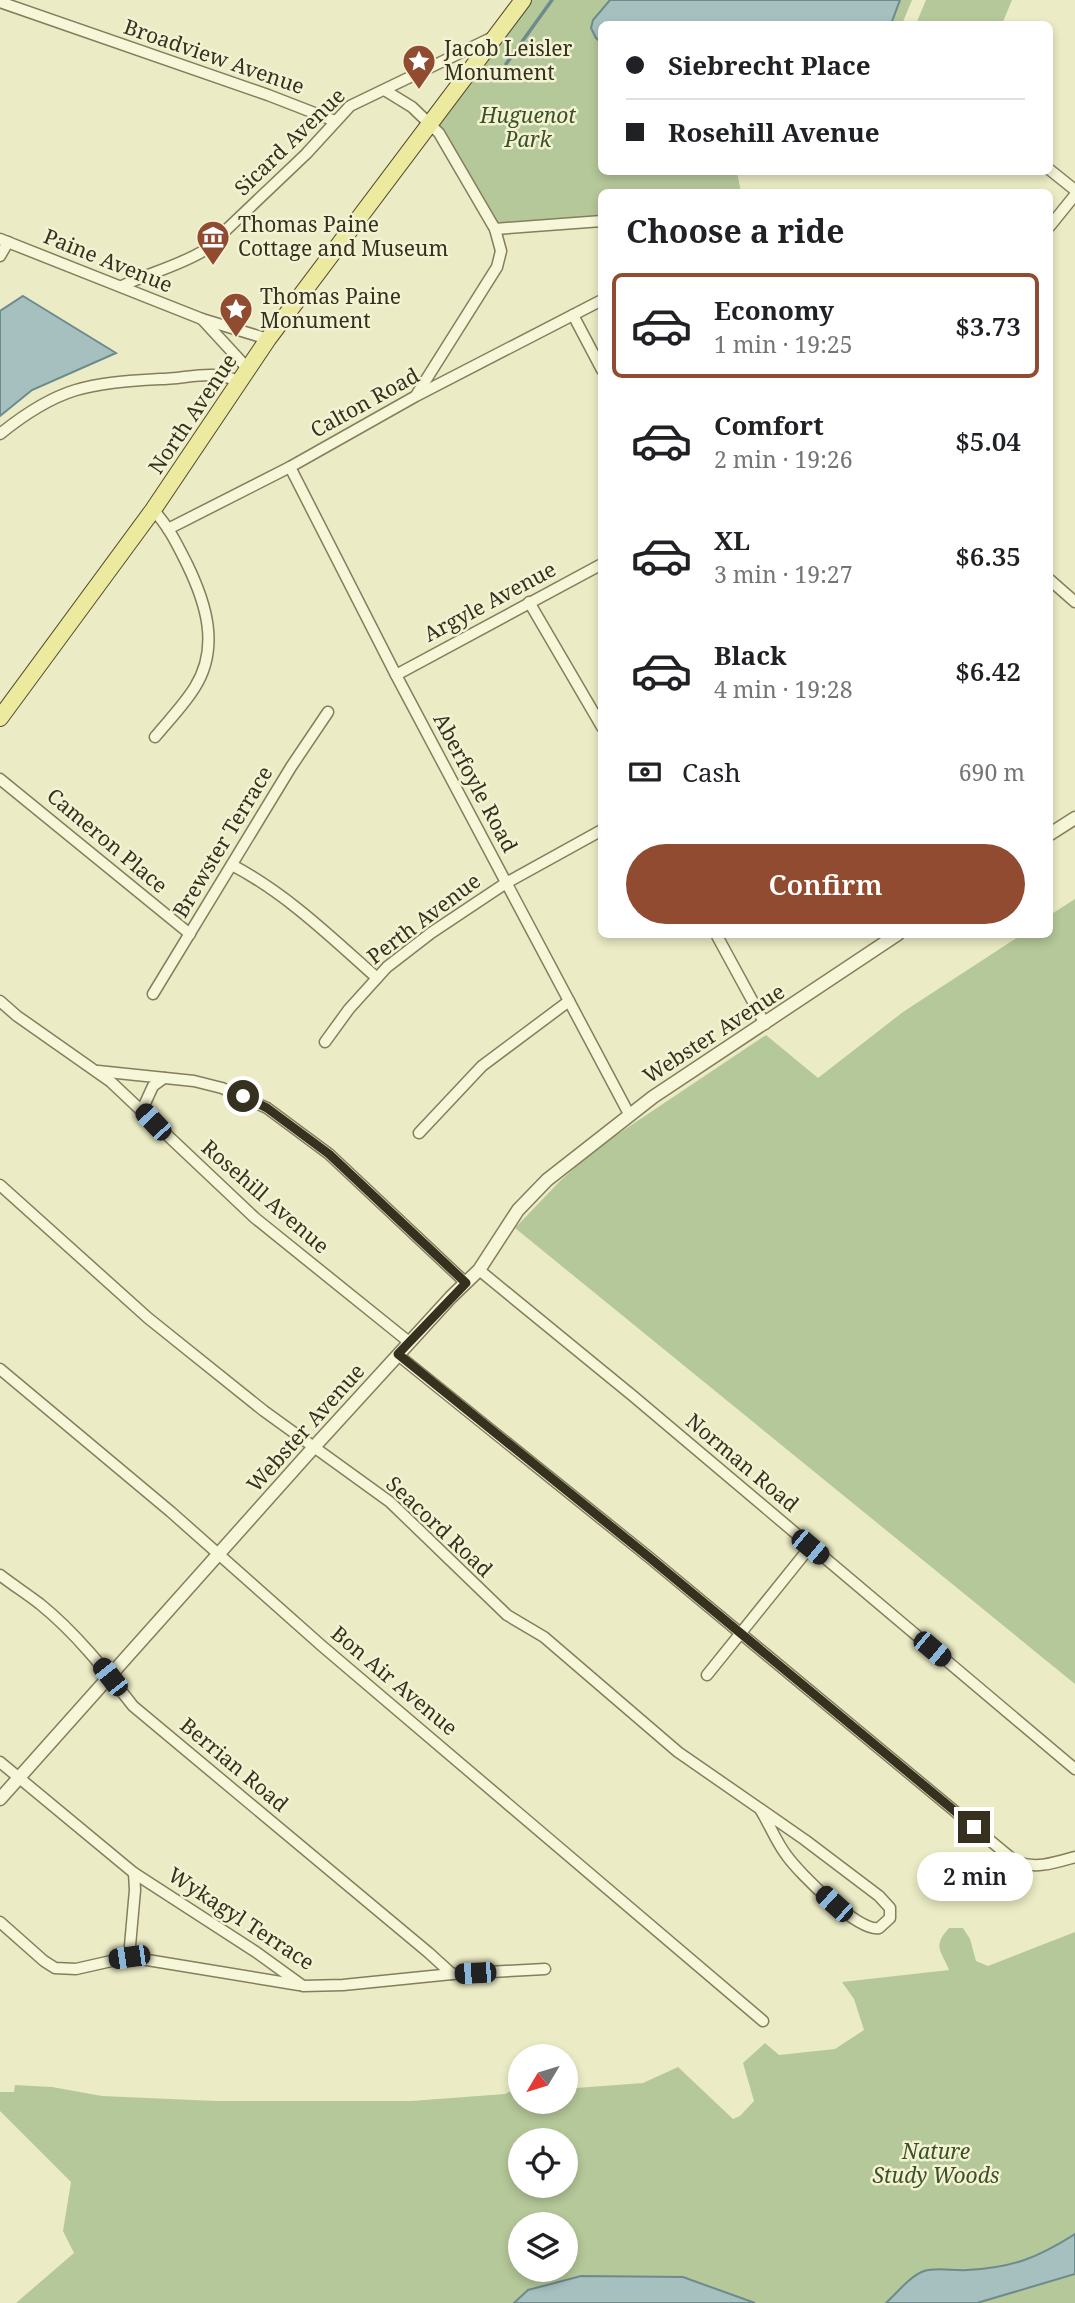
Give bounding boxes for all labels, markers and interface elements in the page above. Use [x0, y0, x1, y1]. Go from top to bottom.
street label: Broadview Avenue [120, 12, 308, 100]
place label: Jacob Leisler Monument [443, 34, 572, 86]
place icon: Jacob Leisler Monument [400, 42, 438, 91]
text: Siebrecht Place [668, 47, 871, 83]
street label: Sicard Avenue [228, 81, 351, 201]
park label: Huguenot Park [479, 101, 576, 153]
text: Rosehill Avenue [668, 114, 880, 150]
text: Choose a ride [626, 209, 845, 252]
place label: Thomas Paine Cottage and Museum [238, 210, 448, 262]
museum icon: Thomas Paine Cottage and Museum [194, 218, 232, 267]
street label: Paine Avenue [40, 222, 177, 299]
place label: Thomas Paine Monument [260, 282, 401, 334]
place icon: Thomas Paine Monument [217, 290, 255, 339]
text: Economy [714, 292, 834, 328]
icon: car [630, 294, 693, 357]
text: $3.73 [955, 308, 1021, 344]
text: 1 min · 19:25 [714, 328, 852, 360]
street label: North Avenue [142, 348, 243, 479]
street label: Calton Road [305, 361, 424, 444]
text: Comfort [714, 407, 824, 443]
icon: car [630, 409, 693, 472]
text: $5.04 [955, 423, 1021, 459]
text: 2 min · 19:26 [714, 443, 852, 475]
text: XL [714, 522, 750, 558]
icon: car [630, 524, 693, 587]
text: $6.35 [955, 538, 1021, 574]
street label: Argyle Avenue [418, 554, 561, 648]
text: 3 min · 19:27 [714, 558, 852, 590]
text: Black [714, 637, 787, 673]
icon: car [630, 639, 693, 702]
text: $6.42 [955, 653, 1021, 689]
text: 4 min · 19:28 [714, 673, 852, 705]
street label: Aberfoyle Road [427, 708, 524, 857]
icon: cash [626, 753, 664, 791]
text: Cash [682, 754, 741, 790]
text: 690 m [959, 756, 1025, 788]
street label: Brewster Terrace [166, 760, 278, 923]
street label: Cameron Place [41, 781, 174, 899]
button: Confirm [626, 844, 1025, 924]
street label: Perth Avenue [361, 866, 486, 970]
street label: Webster Avenue [637, 977, 790, 1089]
route start [227, 1080, 259, 1112]
car [131, 1099, 176, 1145]
street label: Rosehill Avenue [196, 1133, 335, 1259]
street label: Webster Avenue [240, 1357, 370, 1497]
street label: Norman Road [680, 1407, 805, 1518]
street label: Seacord Road [380, 1470, 499, 1583]
car [788, 1525, 833, 1569]
street label: Bon Air Avenue [326, 1619, 464, 1741]
car [910, 1627, 955, 1671]
car [89, 1654, 132, 1700]
street label: Berrian Road [175, 1711, 295, 1818]
route end [958, 1811, 990, 1843]
callout: 2 min [916, 1852, 1032, 1900]
street label: Wykagyl Terrace [163, 1860, 320, 1976]
text: 2 min [943, 1860, 1007, 1892]
car [812, 1882, 857, 1926]
car [107, 1944, 152, 1970]
car [454, 1961, 497, 1985]
north arrow [508, 2044, 578, 2114]
map controls [508, 2044, 578, 2282]
button: locate [508, 2128, 578, 2198]
park label: Nature Study Woods [872, 2137, 1000, 2189]
button: layers [508, 2212, 578, 2282]

